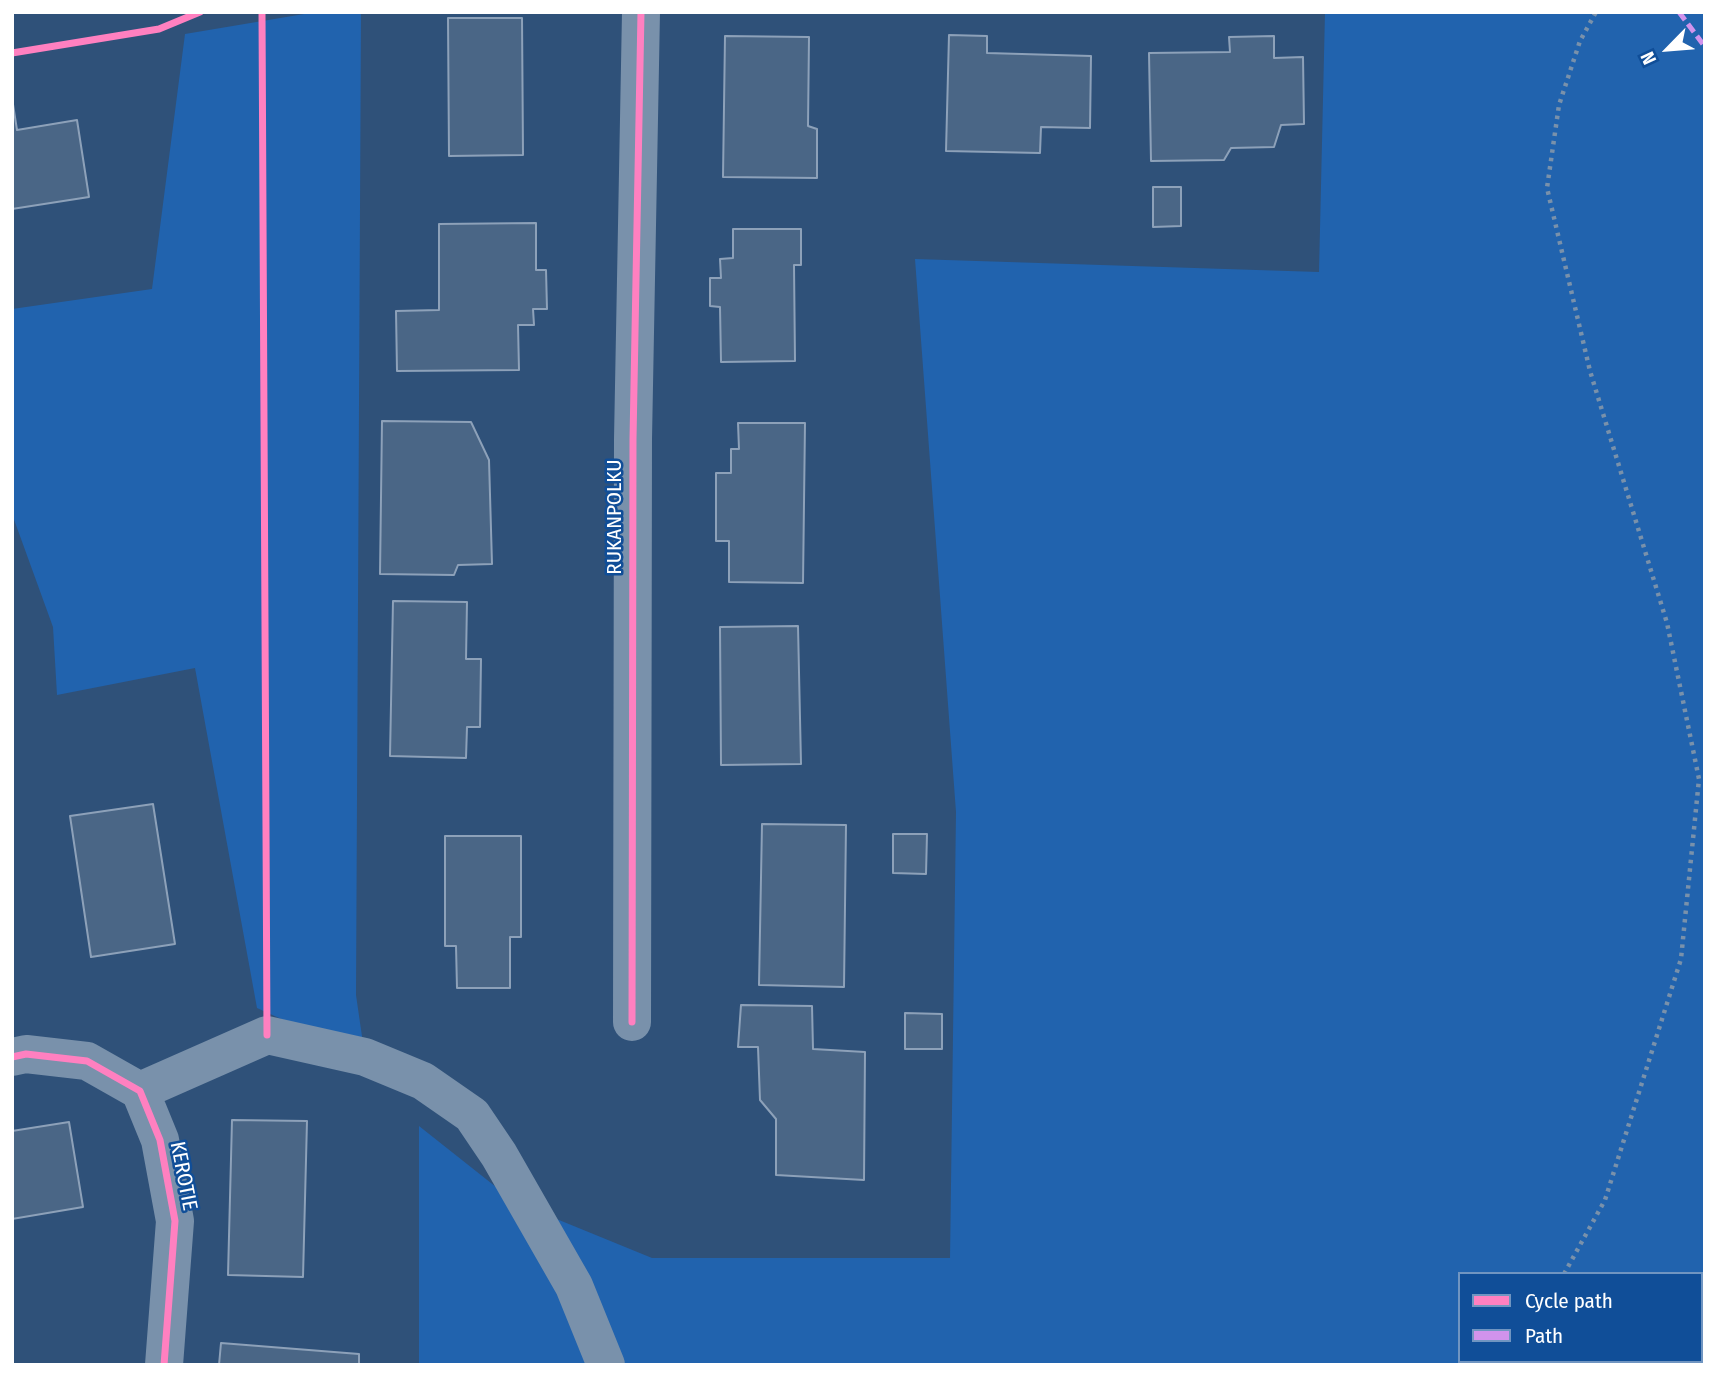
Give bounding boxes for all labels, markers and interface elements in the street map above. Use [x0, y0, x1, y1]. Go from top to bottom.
north arrow [1633, 14, 1703, 84]
text: N [1636, 48, 1661, 68]
street label: RUKANPOLKU [602, 459, 628, 575]
street label: KEROTIE [164, 1139, 202, 1213]
legend [1458, 1272, 1703, 1363]
text: Cycle path [1525, 1288, 1613, 1314]
text: Path [1525, 1323, 1563, 1349]

